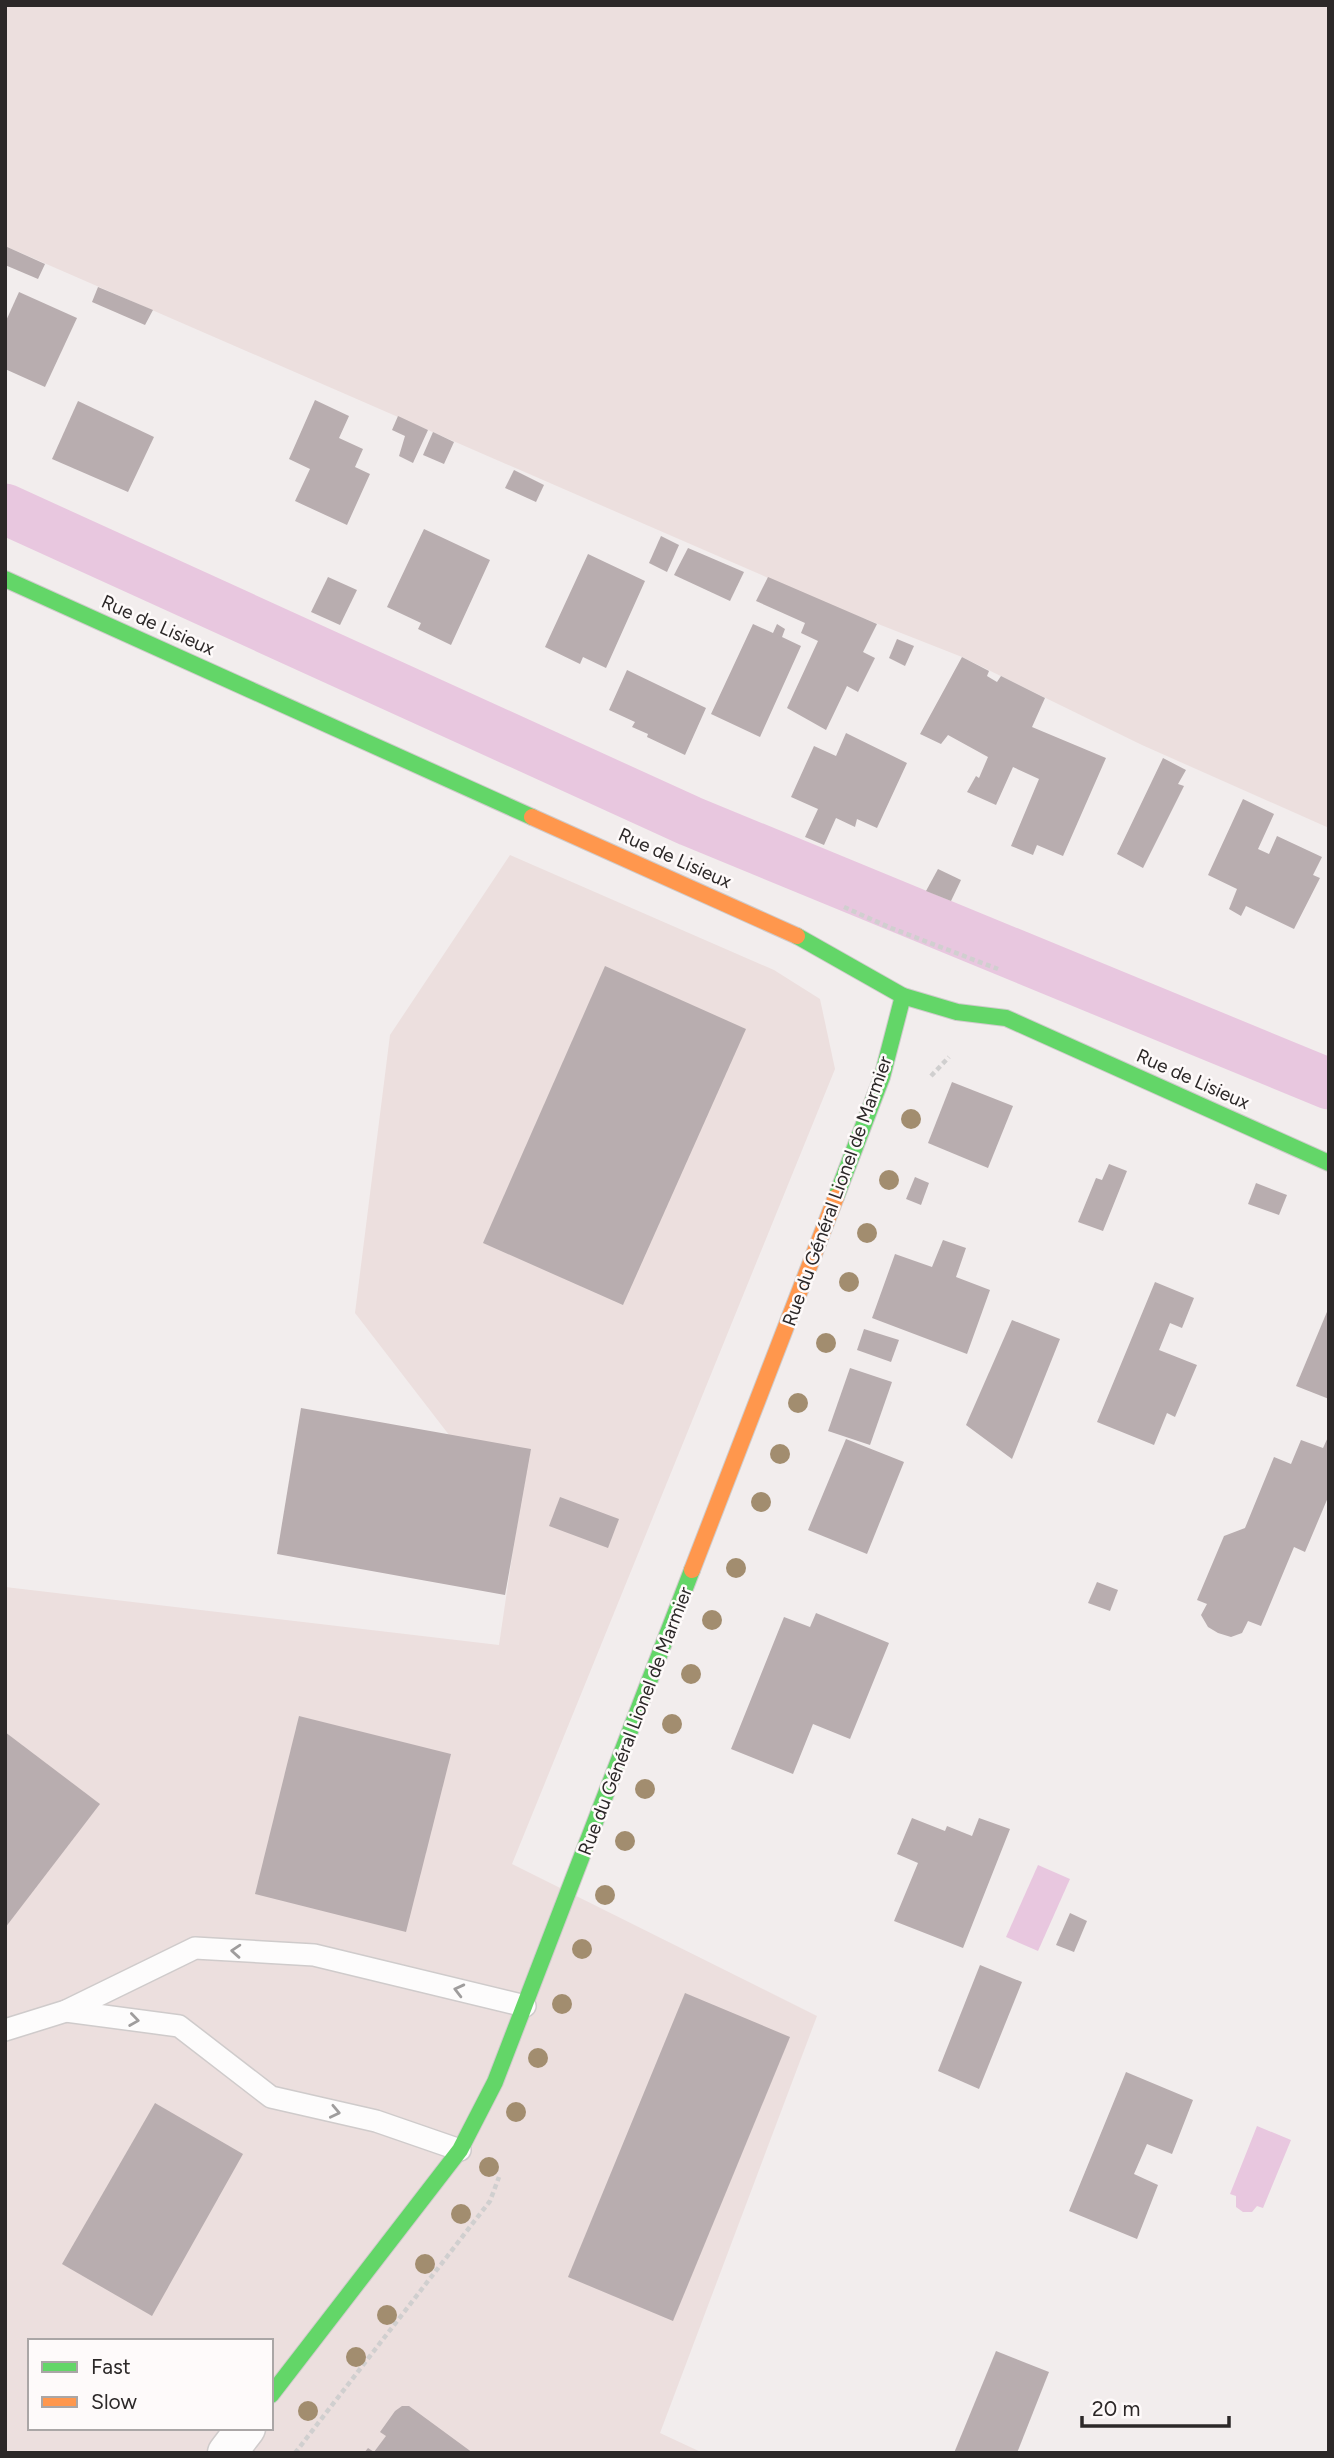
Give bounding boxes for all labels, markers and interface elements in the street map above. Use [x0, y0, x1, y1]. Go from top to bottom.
street label: Rue de Lisieux [98, 590, 218, 660]
street label: Rue de Lisieux [615, 823, 735, 893]
street label: Rue de Lisieux [1133, 1044, 1253, 1114]
street label: Rue du Général Lionel de Marmier [777, 1052, 897, 1329]
street label: Rue du Général Lionel de Marmier [573, 1583, 697, 1858]
one-way arrow [230, 1943, 241, 1958]
one-way arrow [453, 1984, 465, 1998]
one-way arrow [128, 2012, 140, 2027]
one-way arrow [329, 2103, 341, 2118]
legend [28, 2339, 273, 2430]
text: Fast [91, 2354, 131, 2379]
scale bar [1082, 2384, 1229, 2428]
text: Slow [91, 2389, 137, 2414]
text: 20 m [1092, 2396, 1140, 2421]

